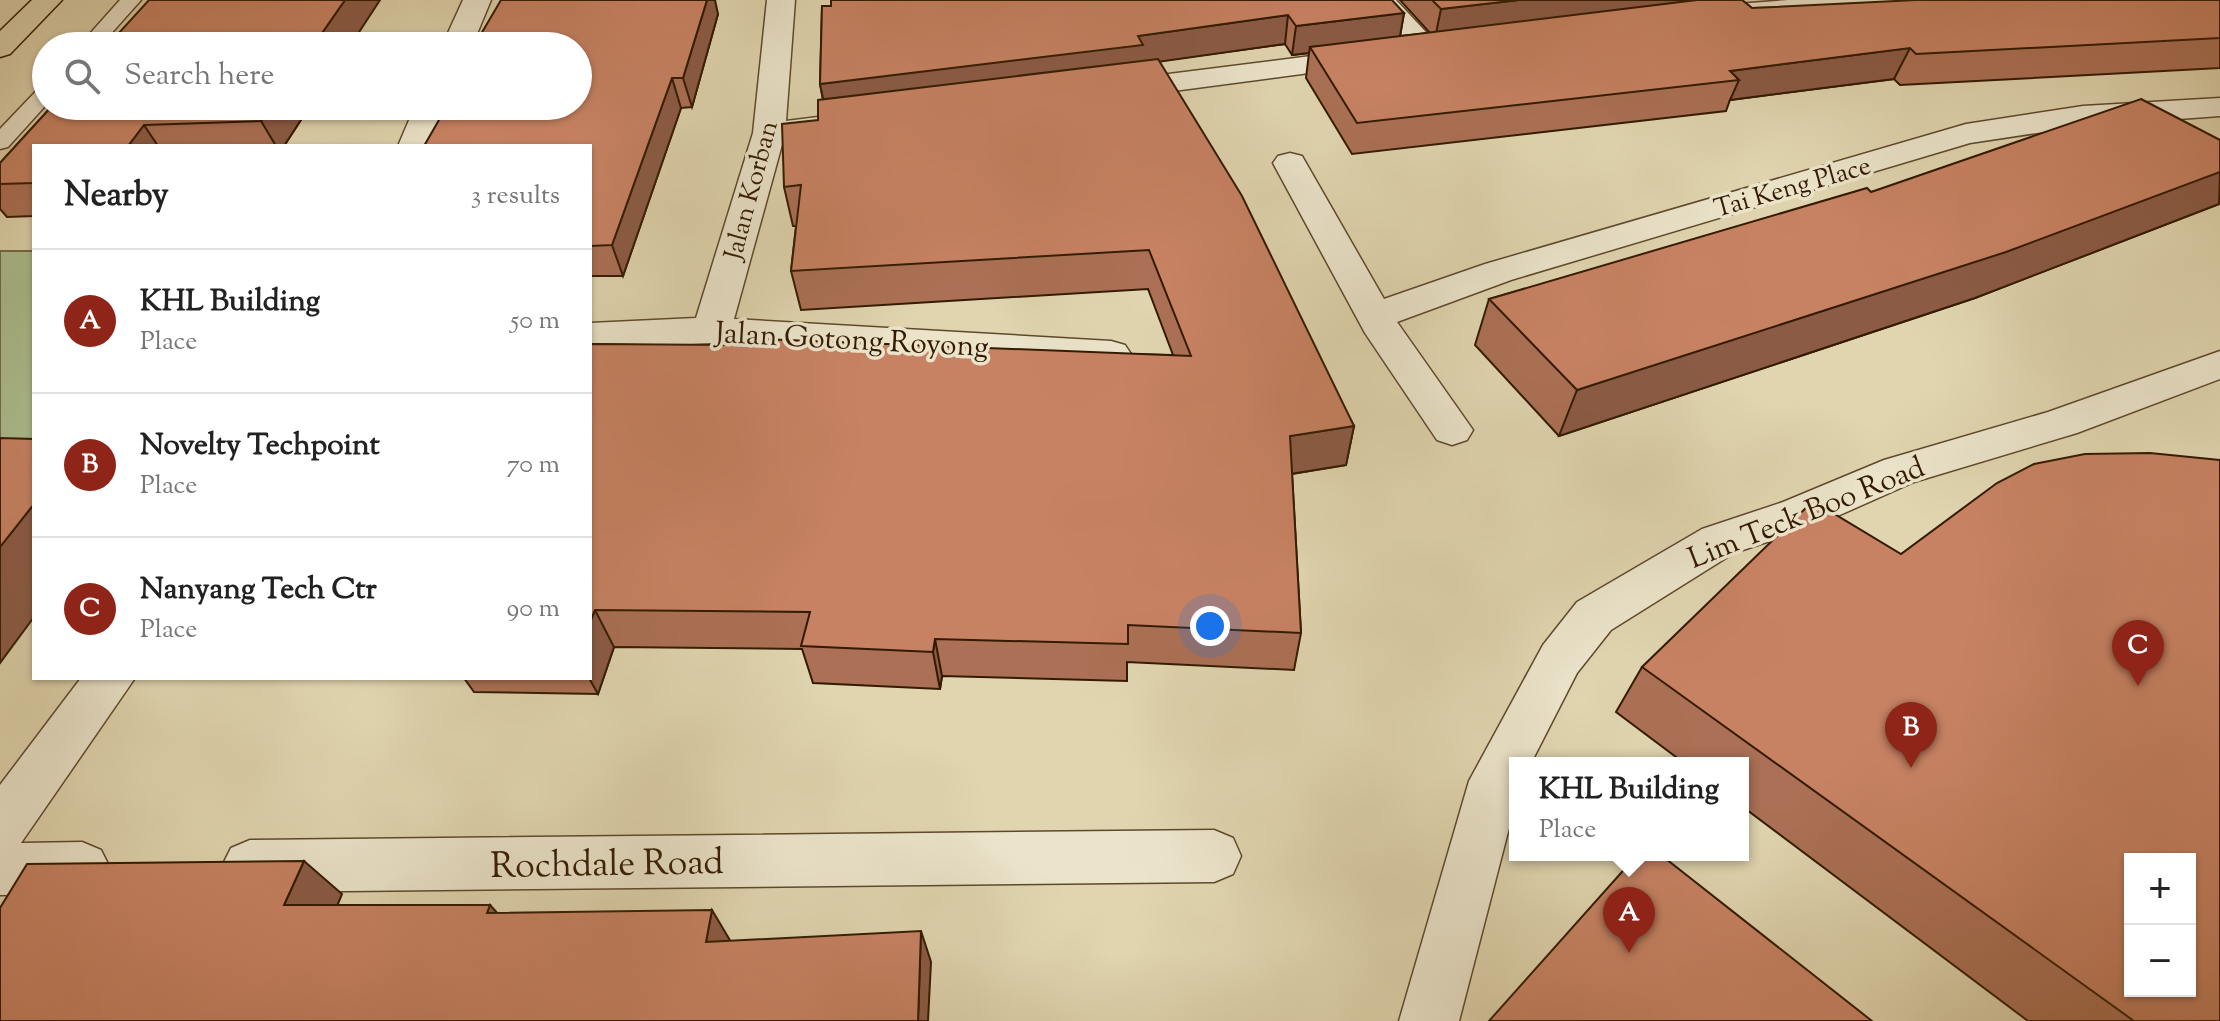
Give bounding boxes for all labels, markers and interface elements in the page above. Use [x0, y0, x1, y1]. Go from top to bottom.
search box [32, 32, 592, 120]
icon: search [60, 54, 104, 98]
text: Search here [124, 55, 274, 98]
street label: Jalan Korban [716, 117, 789, 266]
street label: Tai Keng Place [1710, 148, 1875, 228]
text: Nearby [64, 172, 169, 221]
text: 3 results [471, 178, 560, 215]
text: KHL Building [140, 281, 320, 324]
text: A [79, 303, 101, 340]
text: 50 m [510, 303, 560, 340]
street label: Jalan Gotong Royong [712, 313, 990, 370]
text: Place [140, 324, 197, 361]
text: Novelty Techpoint [140, 425, 380, 468]
text: B [82, 447, 98, 484]
text: 70 m [507, 447, 560, 484]
street label: Lim Teck Boo Road [1682, 447, 1932, 581]
text: Place [140, 468, 197, 505]
text: Nanyang Tech Ctr [140, 569, 377, 612]
text: C [80, 591, 100, 628]
text: 90 m [507, 591, 560, 628]
your location [1190, 606, 1230, 646]
text: Place [140, 612, 197, 649]
pin: C [2112, 620, 2164, 686]
pin: B [1885, 702, 1937, 768]
popup [1509, 757, 1749, 861]
text: KHL Building [1539, 769, 1719, 812]
text: Place [1539, 812, 1596, 849]
street label: Rochdale Road [490, 838, 724, 894]
map controls [2124, 853, 2196, 997]
button: + [2124, 853, 2196, 925]
pin: A [1603, 887, 1655, 953]
button: − [2124, 925, 2196, 997]

